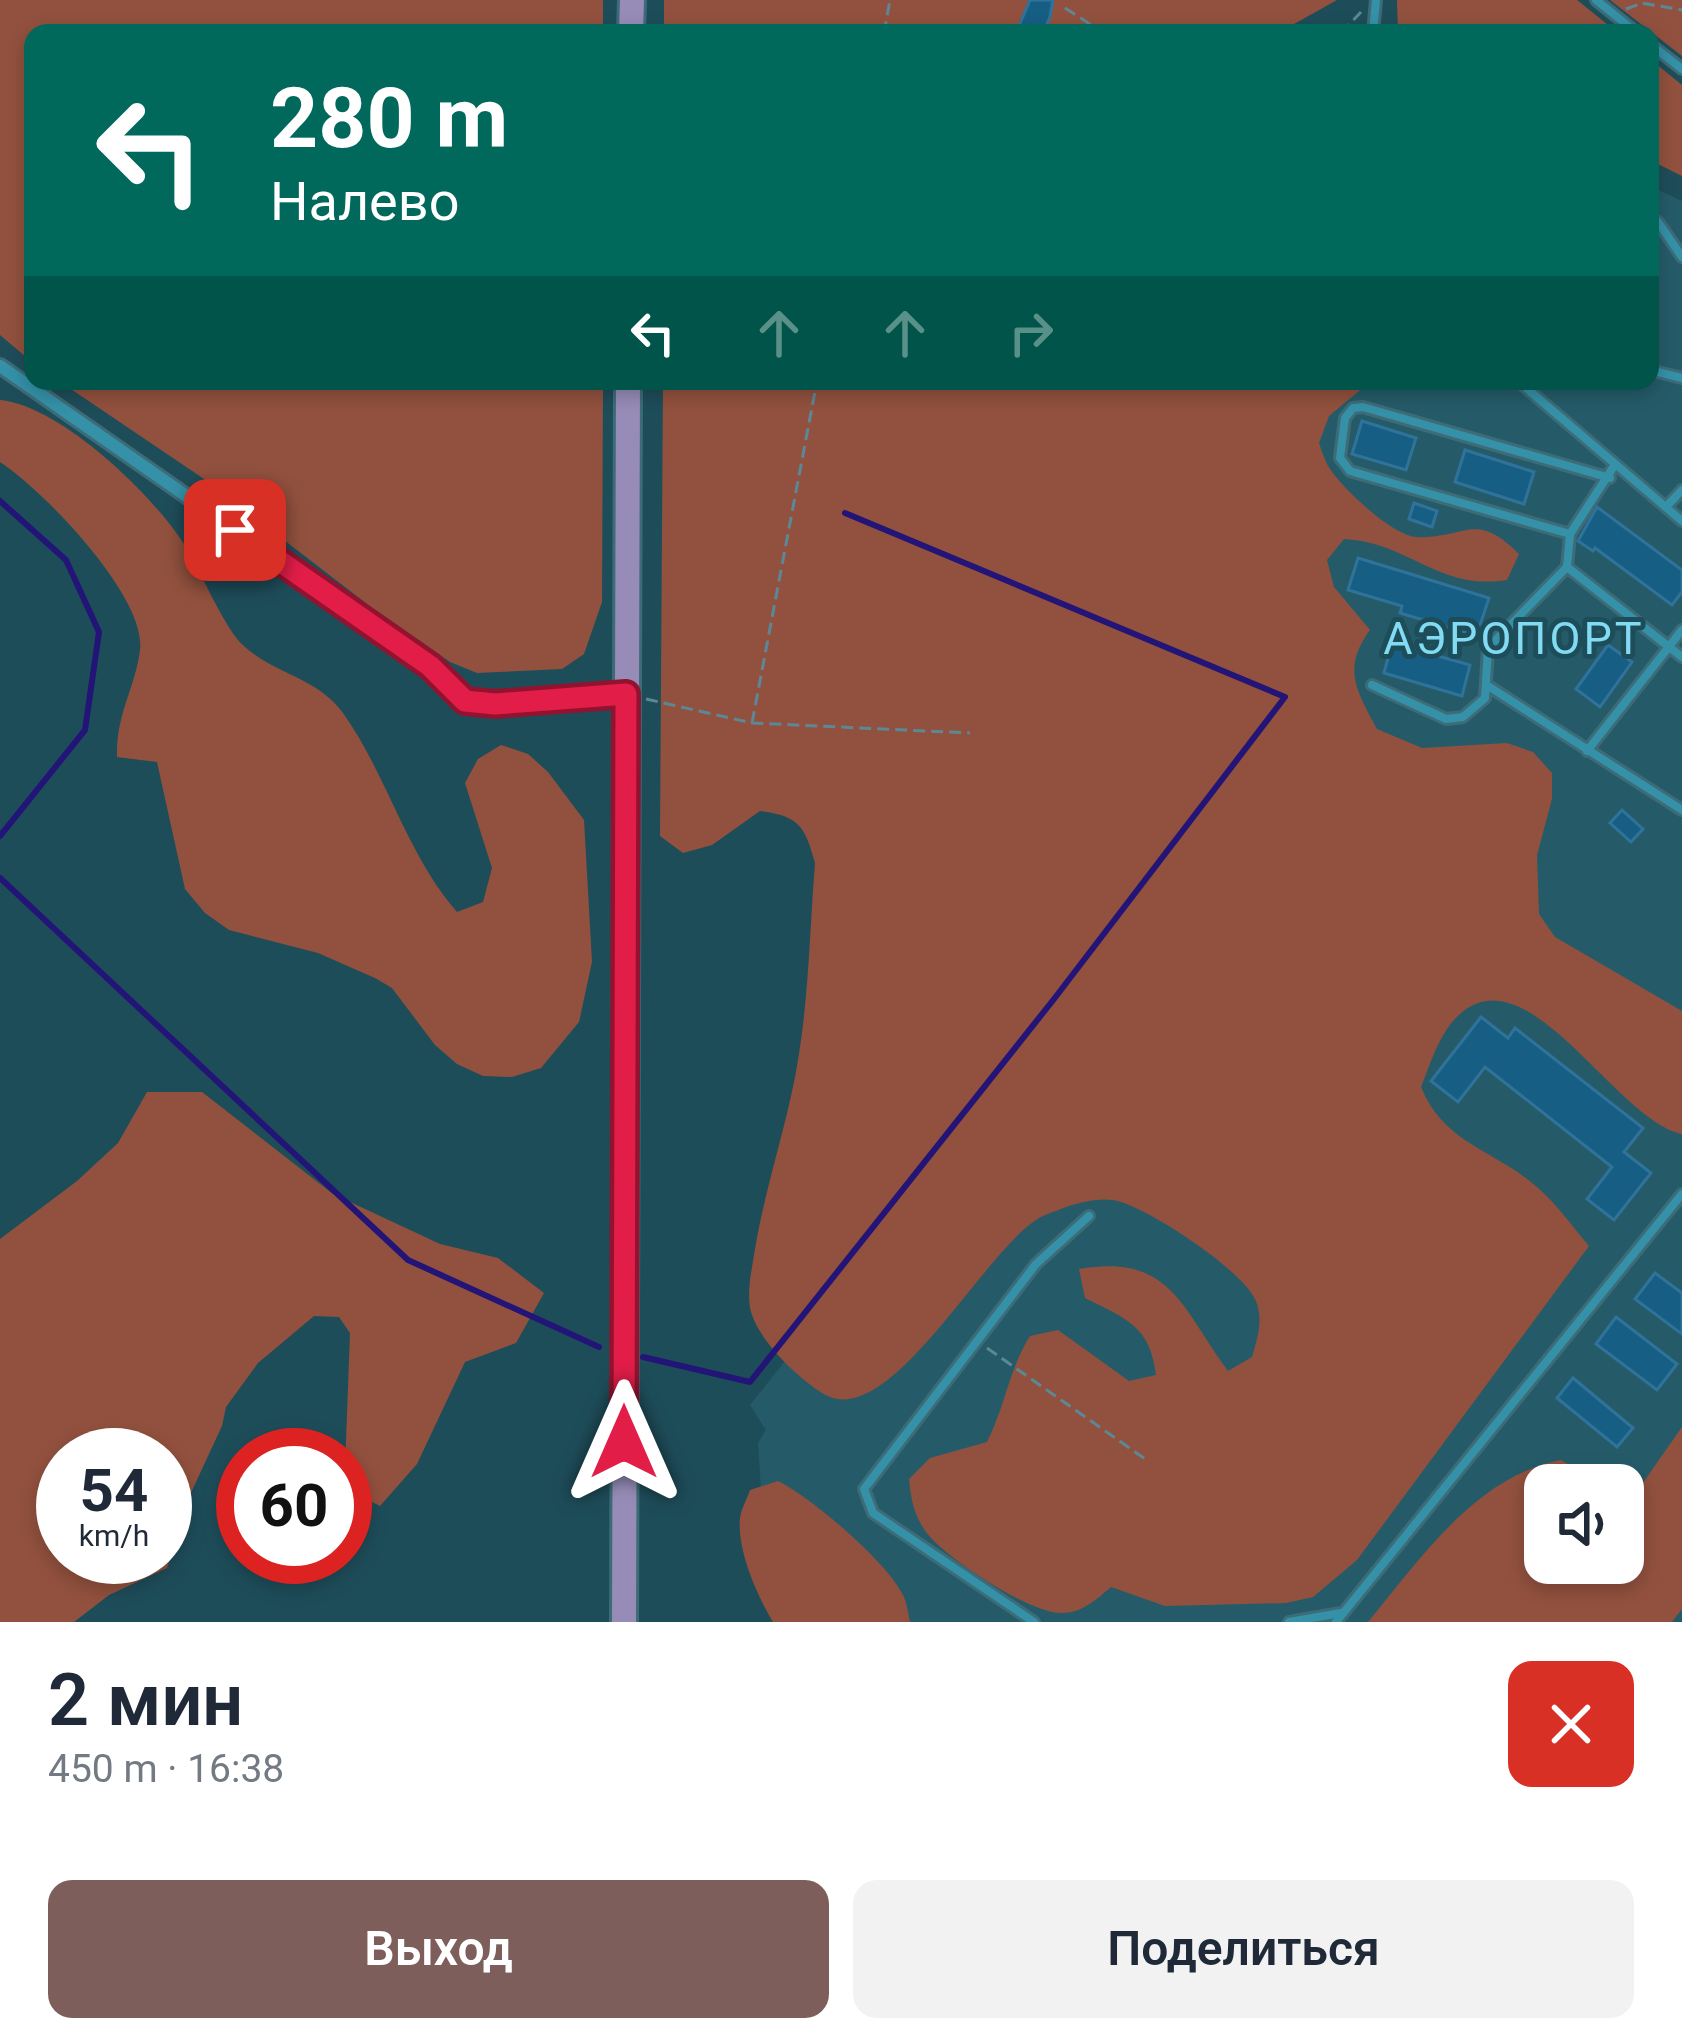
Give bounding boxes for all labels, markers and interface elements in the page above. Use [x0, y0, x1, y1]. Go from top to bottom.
text: 280 m [270, 69, 508, 168]
icon: left [72, 72, 228, 228]
text: Налево [270, 170, 459, 233]
icon: left [620, 300, 686, 366]
icon: ahead [746, 300, 812, 366]
icon: ahead [872, 300, 938, 366]
icon: right [998, 300, 1064, 366]
pin [184, 479, 286, 581]
icon: arrive [202, 497, 268, 563]
district label: АЭРОПОРТ [1383, 612, 1645, 665]
position arrow [561, 1379, 687, 1505]
speed limit sign: 60 [216, 1428, 372, 1584]
text: 54 [80, 1455, 148, 1526]
map controls [1524, 1464, 1644, 1584]
button: sound [1524, 1464, 1644, 1584]
text: km/h [79, 1518, 149, 1553]
text: 2 мин [48, 1658, 243, 1743]
button: close [1508, 1661, 1634, 1787]
text: 450 m · 16:38 [48, 1746, 284, 1792]
button: Выход [48, 1880, 829, 2018]
button: Поделиться [853, 1880, 1634, 2018]

